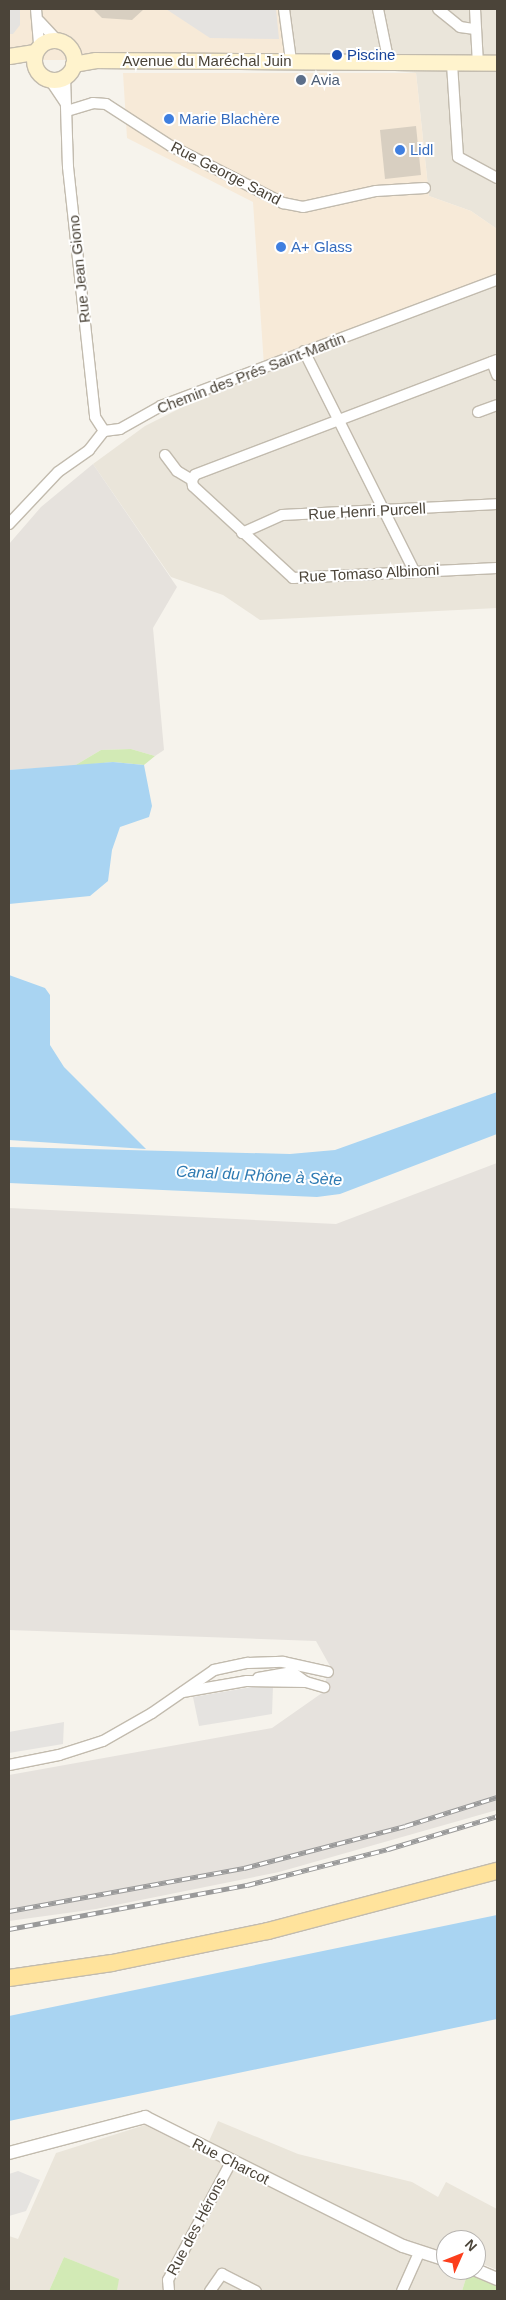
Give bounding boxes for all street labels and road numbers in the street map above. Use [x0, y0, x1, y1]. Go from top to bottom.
street label: Avenue du Maréchal Juin [123, 52, 291, 70]
street label: Rue George Sand [168, 138, 284, 208]
street label: Rue Jean Giono [64, 214, 94, 324]
street label: Chemin des Prés Saint-Martin [154, 329, 348, 417]
street label: Rue Henri Purcell [308, 499, 426, 523]
street label: Rue Tomaso Albinoni [298, 560, 440, 586]
street label: Rue Charcot [189, 2134, 273, 2188]
street label: Rue des Hérons [163, 2174, 229, 2278]

